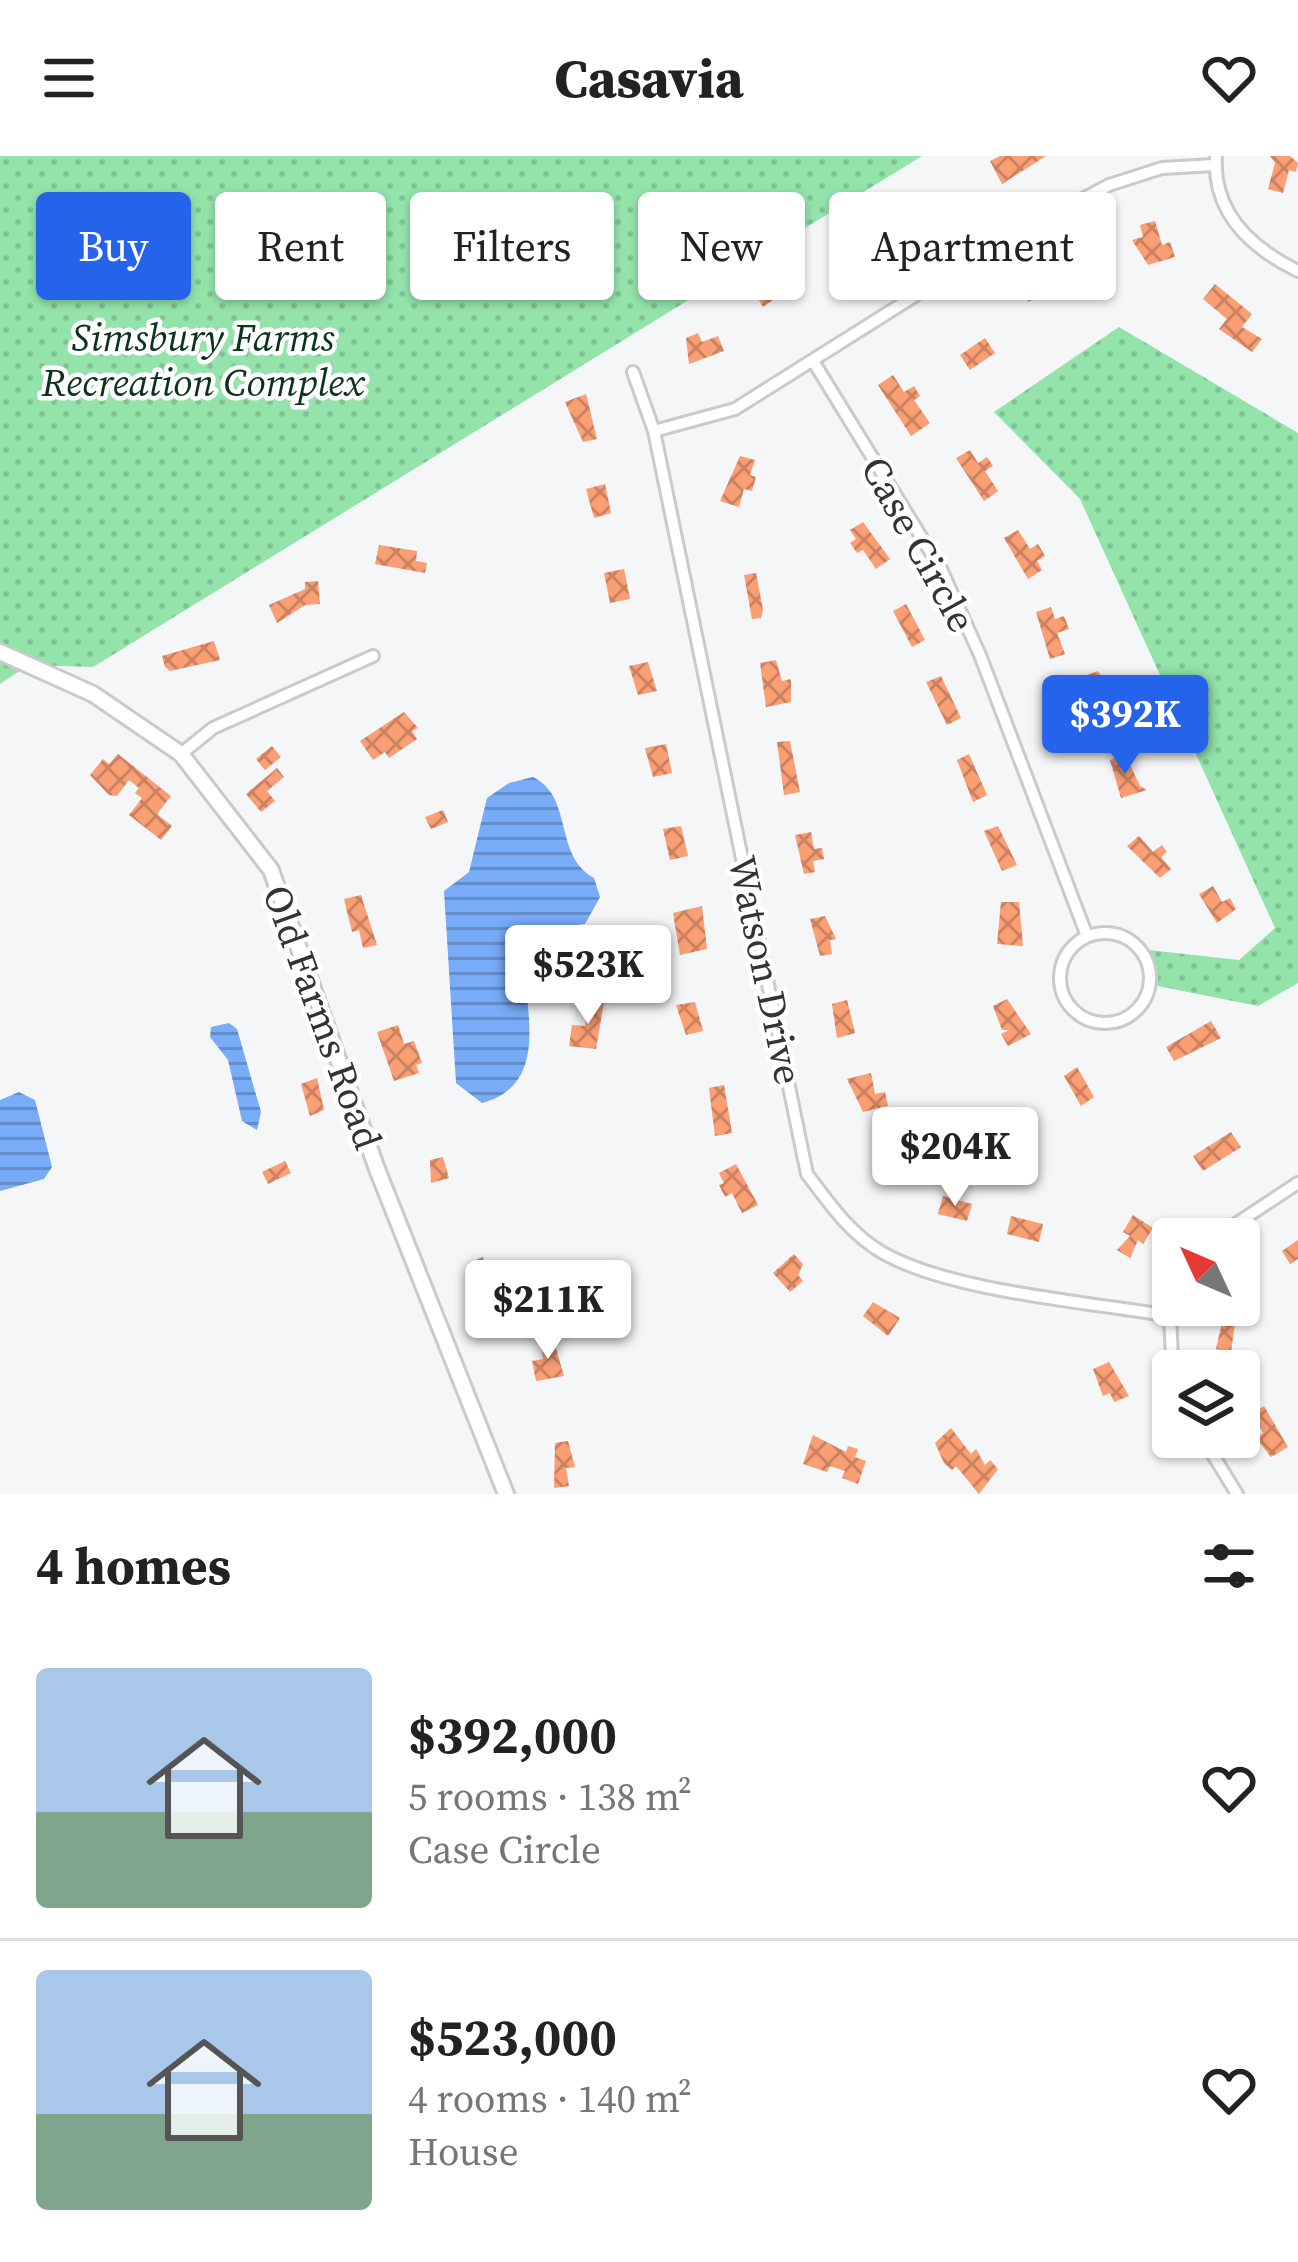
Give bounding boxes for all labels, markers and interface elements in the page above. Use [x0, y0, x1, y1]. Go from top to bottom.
text: Casavia [554, 41, 744, 115]
icon: menu [36, 45, 102, 111]
icon: heart [1196, 45, 1262, 111]
chip: Buy [36, 192, 191, 300]
chip: Rent [215, 192, 386, 300]
chip: Filters [410, 192, 614, 300]
chip: New [638, 192, 805, 300]
chip: Apartment [829, 192, 1116, 300]
park label: Simsbury Farms Recreation Complex [41, 311, 366, 409]
street label: Case Circle [849, 447, 988, 641]
pin: $392K [1041, 675, 1209, 777]
text: $392K [1069, 687, 1181, 740]
street label: Watson Drive [715, 851, 816, 1089]
street label: Old Farms Road [250, 878, 395, 1156]
pin: $523K [504, 925, 672, 1027]
text: $523K [532, 937, 644, 990]
pin: $204K [871, 1107, 1039, 1209]
text: $204K [899, 1119, 1011, 1172]
north arrow [1152, 1218, 1260, 1326]
map controls [1152, 1218, 1260, 1458]
pin: $211K [464, 1260, 632, 1362]
text: $211K [492, 1272, 604, 1325]
button: layers [1152, 1350, 1260, 1458]
text: 4 homes [36, 1531, 231, 1601]
icon: filters [1196, 1533, 1262, 1599]
text: $392,000 [408, 1700, 617, 1770]
icon: home [132, 1716, 276, 1860]
icon: heart [1196, 1755, 1262, 1821]
text: 5 rooms · 138 m² [408, 1770, 692, 1823]
text: Case Circle [408, 1823, 601, 1876]
text: $523,000 [408, 2002, 617, 2072]
icon: home [132, 2018, 276, 2162]
icon: heart [1196, 2057, 1262, 2123]
text: 4 rooms · 140 m² [408, 2072, 692, 2125]
text: House [408, 2125, 519, 2178]

